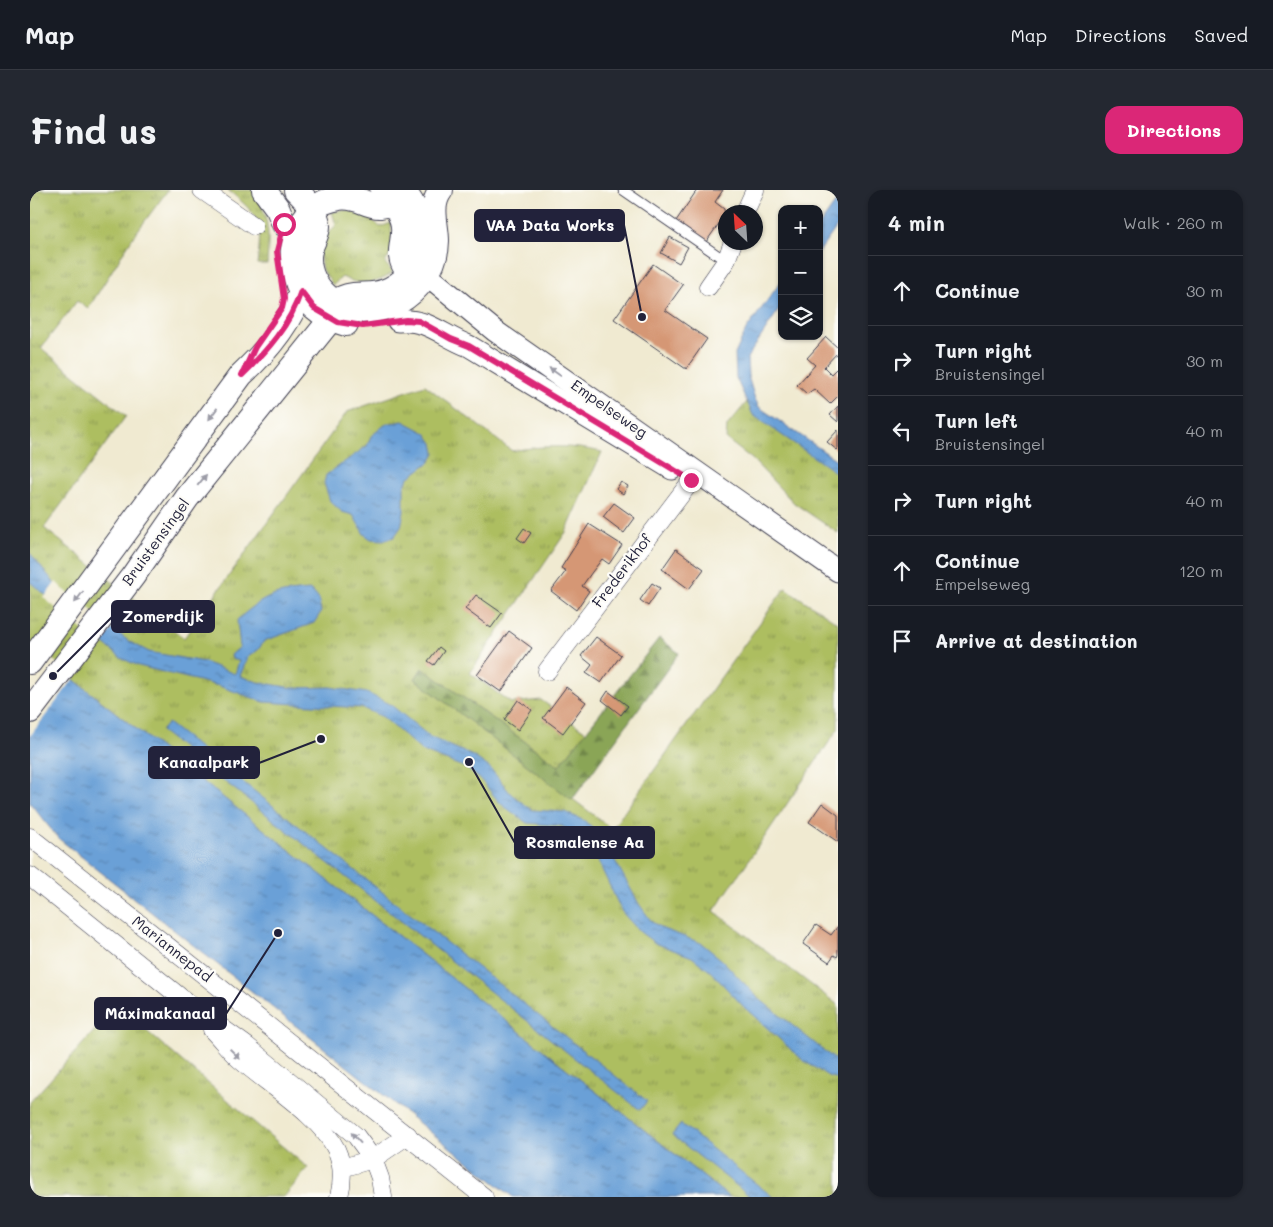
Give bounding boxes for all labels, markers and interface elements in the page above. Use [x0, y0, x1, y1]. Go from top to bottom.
text: Map [25, 19, 74, 50]
text: Map [1010, 23, 1047, 47]
text: Directions [1075, 23, 1167, 47]
text: Saved [1195, 23, 1248, 47]
button: Directions [1105, 106, 1243, 154]
text: Find us [30, 107, 157, 153]
north arrow [718, 205, 763, 250]
map controls [778, 205, 823, 340]
button: + [778, 205, 823, 250]
text: 4 min [888, 209, 945, 236]
callout: VAA Data Works [475, 210, 624, 241]
text: Walk · 260 m [1123, 212, 1223, 233]
route start [273, 213, 296, 236]
text: VAA Data Works [486, 214, 614, 235]
button: − [778, 250, 823, 295]
icon: ahead [888, 277, 916, 305]
text: Continue [935, 278, 1020, 303]
text: 30 m [1186, 280, 1223, 301]
button: layers [778, 295, 823, 340]
text: Turn right [935, 338, 1032, 363]
icon: right [888, 347, 916, 375]
text: 30 m [1186, 350, 1223, 371]
text: Bruistensingel [935, 363, 1045, 384]
one-way arrow [548, 367, 562, 377]
street label: Empelseweg [567, 374, 652, 442]
one-way arrow [208, 407, 218, 421]
text: Turn left [935, 408, 1018, 433]
icon: left [888, 417, 916, 445]
text: 40 m [1186, 420, 1223, 441]
text: Bruistensingel [935, 433, 1045, 454]
route end [680, 469, 703, 492]
one-way arrow [197, 473, 207, 486]
icon: right [888, 487, 916, 515]
text: Turn right [935, 488, 1032, 513]
text: 40 m [1186, 490, 1223, 511]
street label: Bruistensingel [117, 494, 194, 589]
street label: Frederikhof [587, 529, 656, 611]
text: Continue [935, 548, 1020, 573]
icon: ahead [888, 557, 916, 585]
text: 120 m [1179, 560, 1223, 581]
text: Empelseweg [935, 573, 1030, 594]
one-way arrow [74, 590, 84, 604]
callout: Zomerdijk [112, 601, 214, 632]
text: Zomerdijk [122, 605, 204, 626]
icon: arrive [888, 627, 916, 655]
text: Arrive at destination [935, 628, 1138, 653]
callout: Kanaalpark [149, 747, 259, 778]
text: Kanaalpark [159, 751, 249, 772]
callout: Rosmalense Aa [515, 827, 654, 858]
text: Rosmalense Aa [526, 831, 645, 852]
street label: Mariannepad [128, 911, 217, 986]
callout: Máximakanaal [95, 998, 226, 1029]
text: Máximakanaal [105, 1002, 215, 1023]
one-way arrow [229, 1048, 241, 1060]
one-way arrow [351, 1132, 362, 1145]

